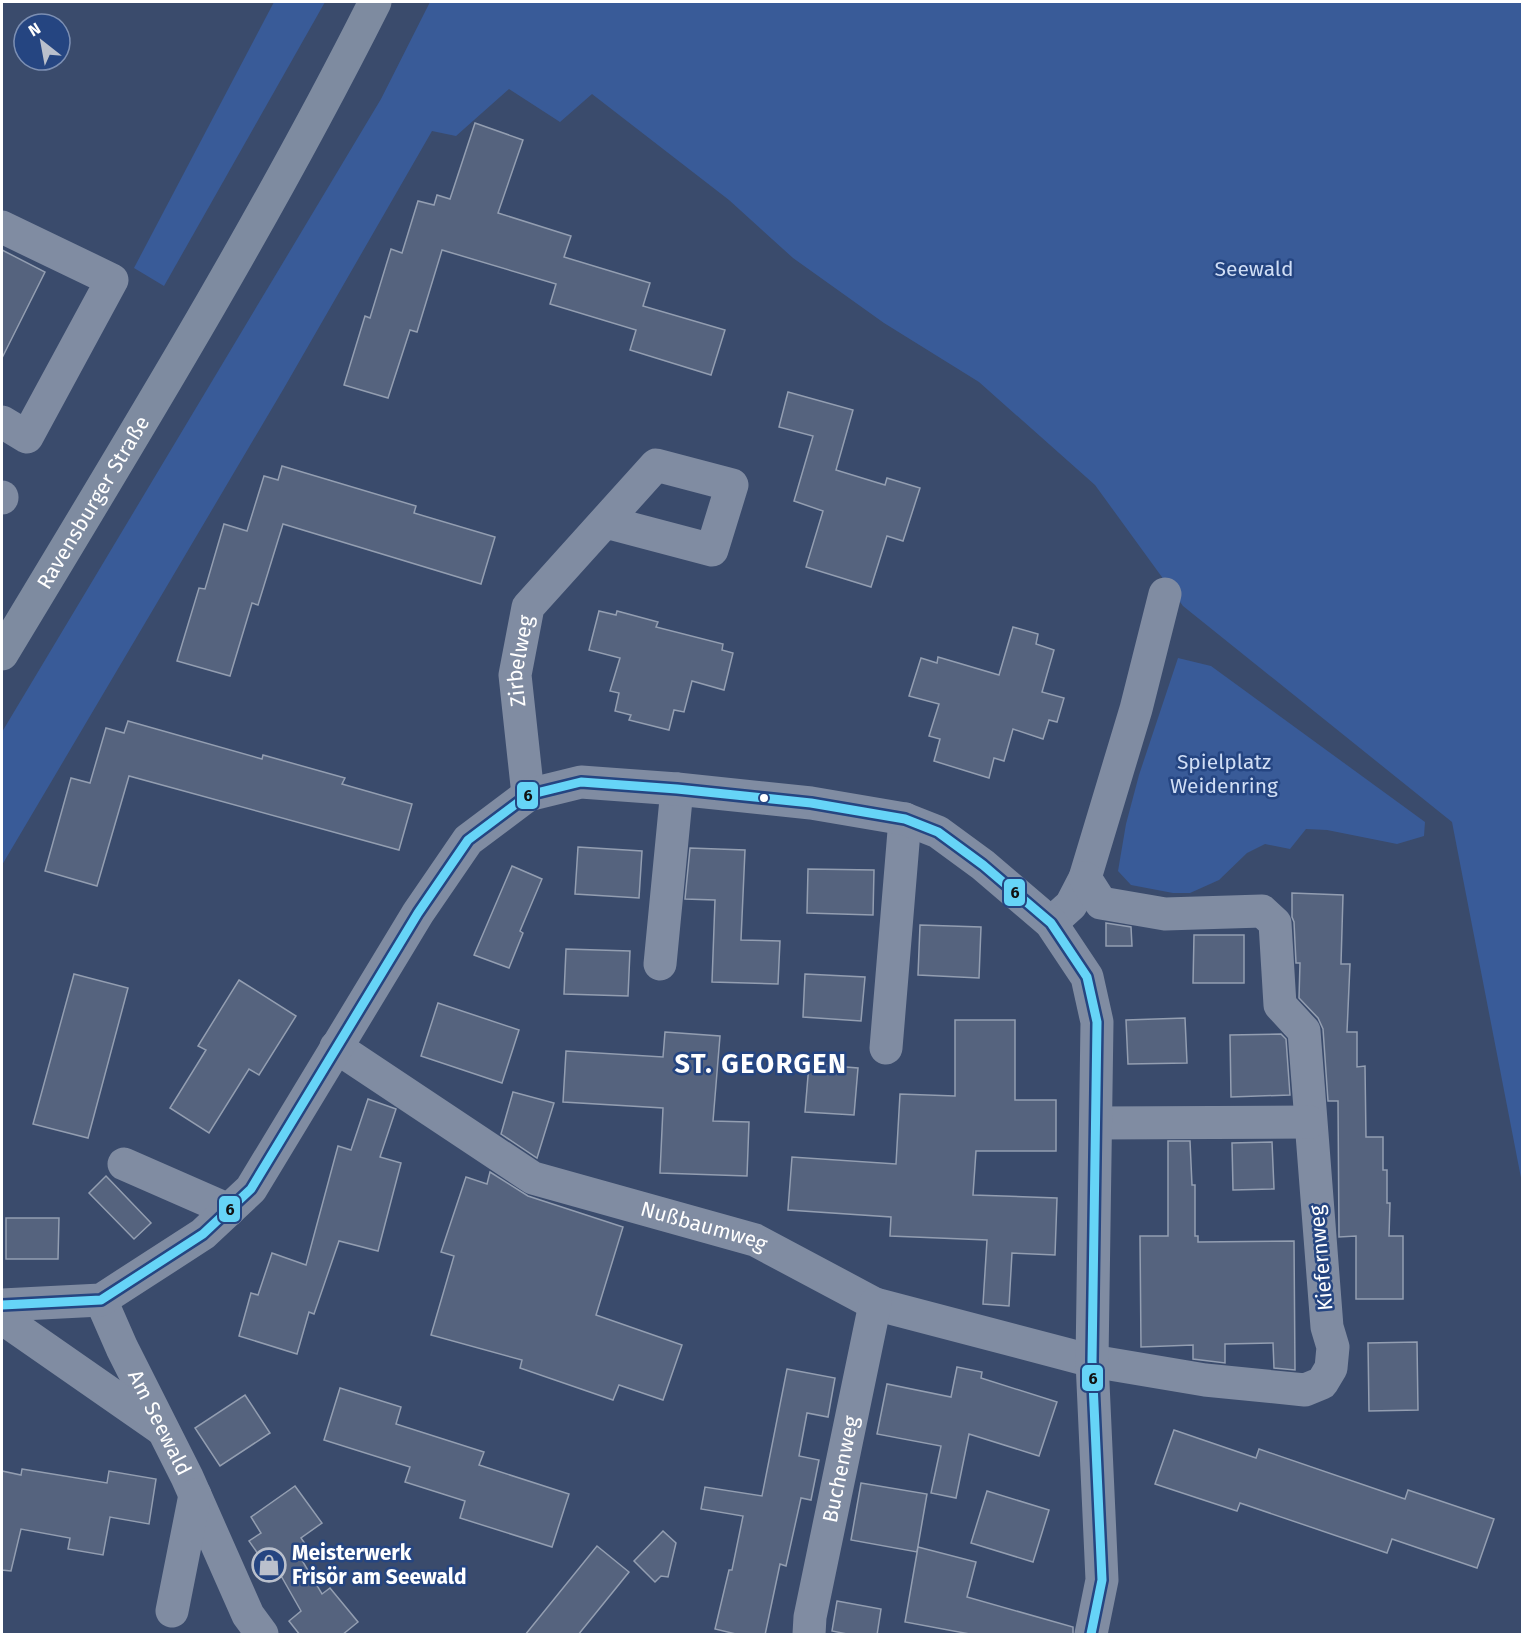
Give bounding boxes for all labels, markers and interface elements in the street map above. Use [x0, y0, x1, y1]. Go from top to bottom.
north arrow [12, 12, 72, 72]
text: N [25, 19, 44, 40]
park label: Seewald [1215, 256, 1293, 282]
street label: Ravensburger Straße [31, 411, 155, 594]
street label: Zirbelweg [501, 613, 539, 708]
park label: Spielplatz Weidenring [1170, 749, 1278, 799]
line badge: 6 [516, 781, 539, 810]
text: 6 [523, 786, 533, 805]
unlabelled marker [758, 792, 770, 804]
line badge: 6 [1003, 878, 1026, 907]
text: 6 [1010, 883, 1020, 902]
district label: ST. GEORGEN [675, 1048, 847, 1080]
line badge: 6 [218, 1195, 241, 1223]
street label: Nußbaumweg [638, 1196, 772, 1257]
text: 6 [225, 1200, 235, 1219]
street label: Kiefernweg [1303, 1204, 1339, 1312]
line badge: 6 [1081, 1364, 1104, 1392]
street label: Am Seewald [122, 1366, 197, 1480]
text: 6 [1088, 1369, 1098, 1388]
street label: Buchenweg [817, 1413, 864, 1525]
place label: Meisterwerk Frisör am Seewald [292, 1540, 467, 1590]
shop icon: Meisterwerk Frisör am Seewald [251, 1547, 287, 1583]

